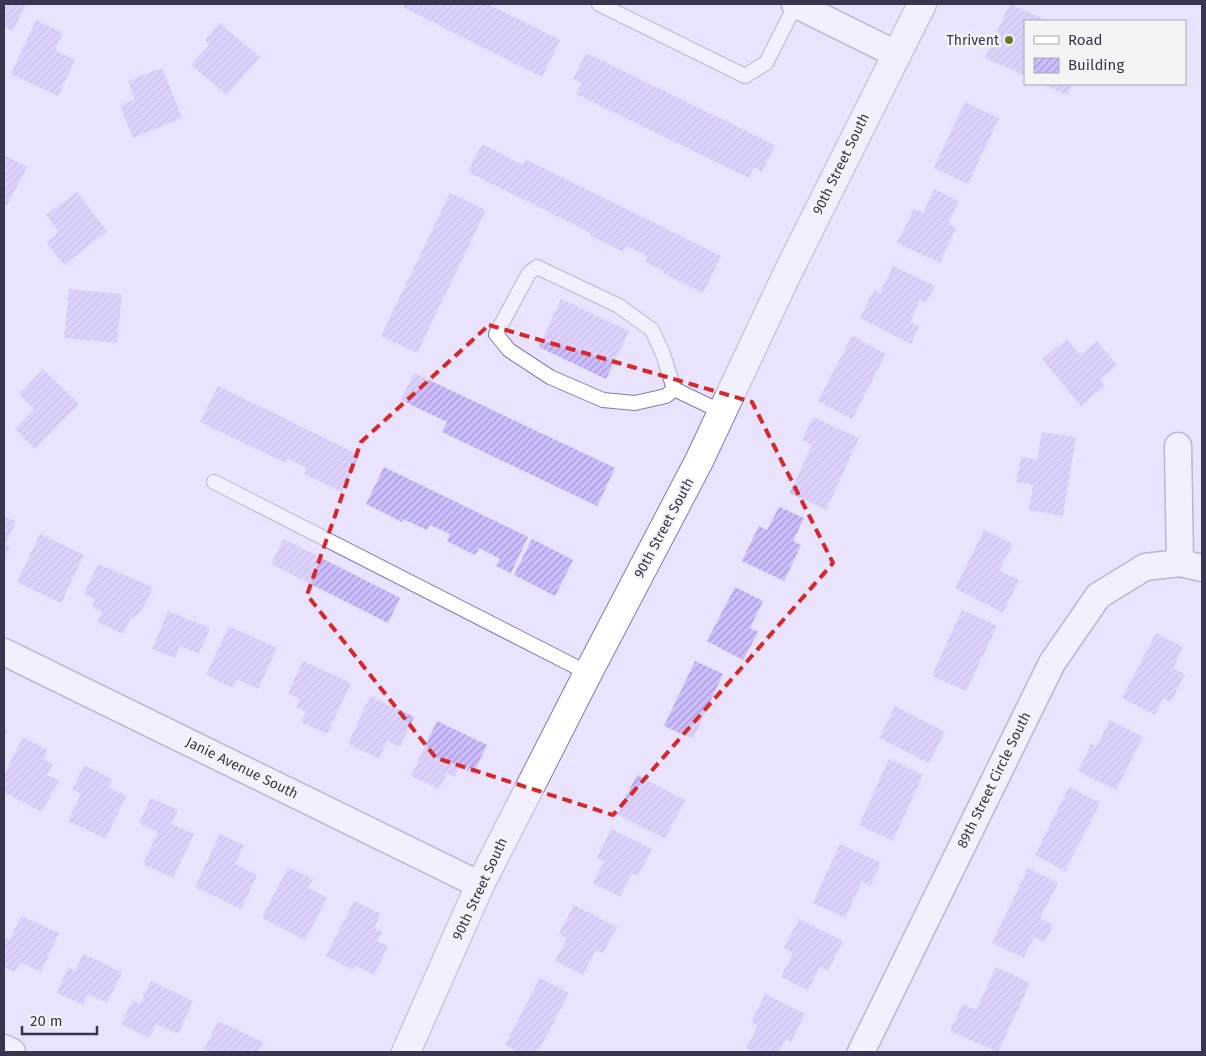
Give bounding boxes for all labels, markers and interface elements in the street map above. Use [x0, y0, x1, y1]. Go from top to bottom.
legend [1024, 20, 1186, 85]
text: Road [1068, 31, 1103, 49]
place label: Thrivent [946, 32, 1000, 49]
marker: Thrivent [1003, 34, 1015, 46]
text: Building [1068, 56, 1124, 74]
street label: 90th Street South [809, 110, 873, 218]
street label: 90th Street South [630, 475, 698, 581]
street label: 89th Street Circle South [954, 709, 1034, 851]
street label: Janie Avenue South [183, 733, 301, 803]
street label: 90th Street South [449, 835, 511, 943]
scale bar [22, 1004, 98, 1036]
text: 20 m [30, 1012, 63, 1030]

